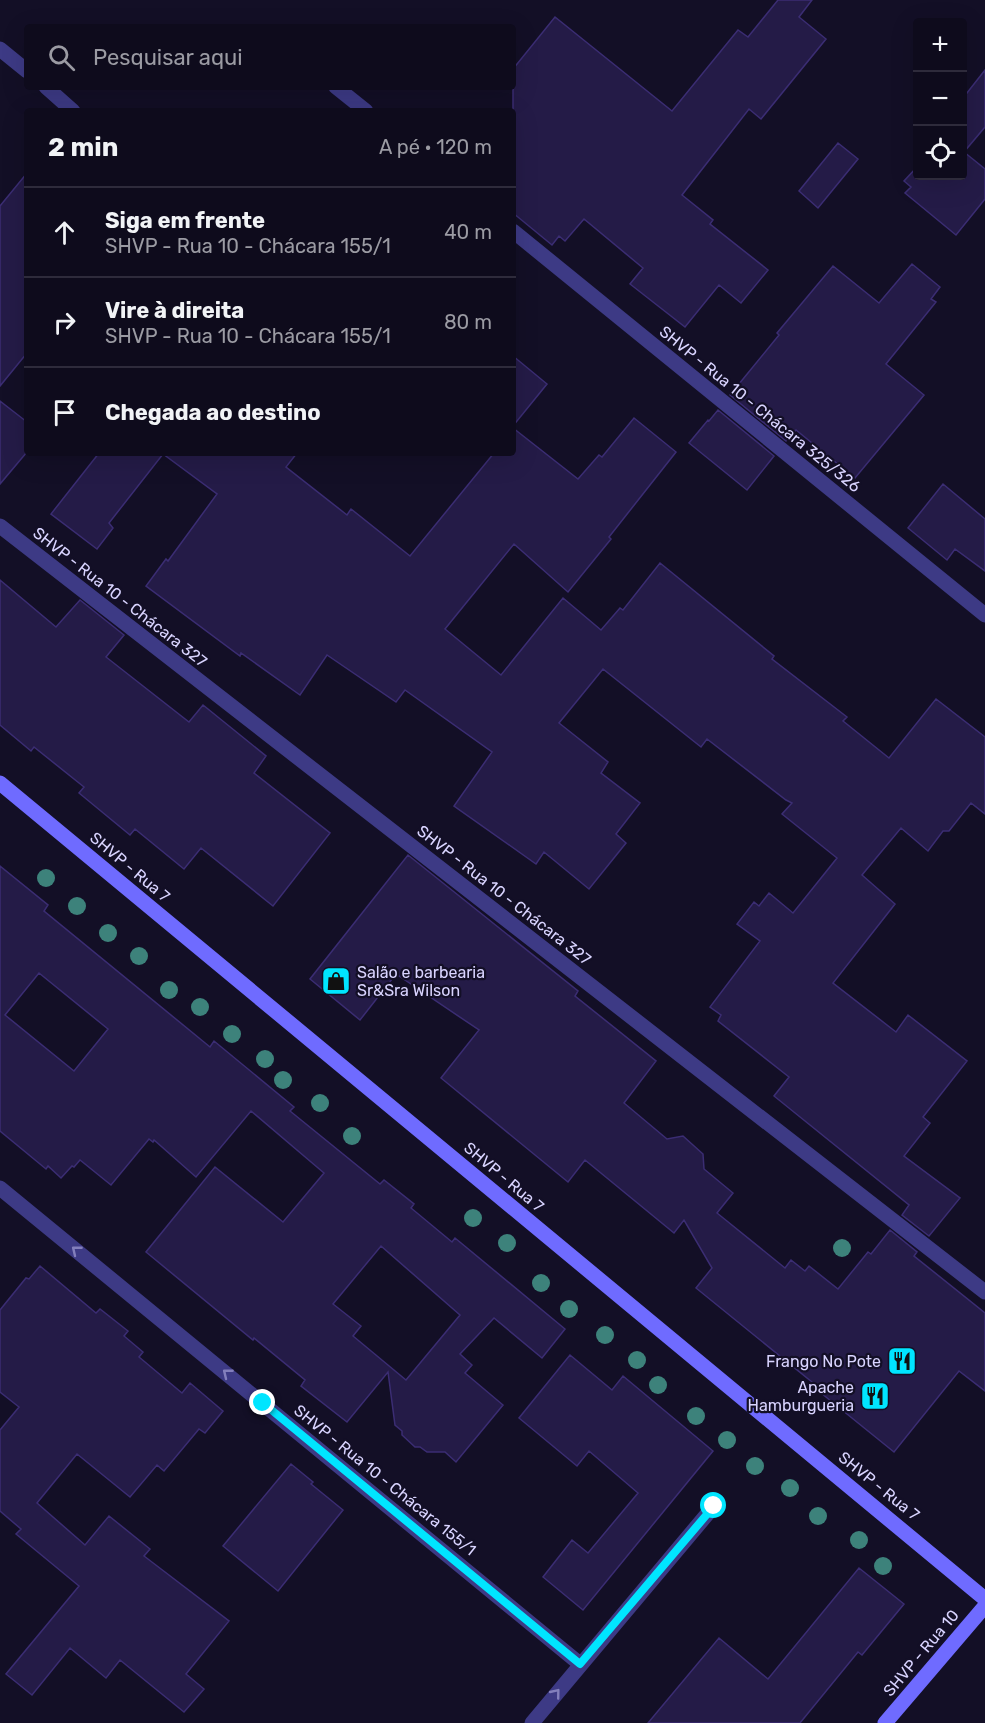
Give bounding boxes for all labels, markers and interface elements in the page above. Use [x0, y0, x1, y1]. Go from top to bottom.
map controls [913, 18, 967, 180]
button: + [913, 18, 967, 72]
search box [24, 24, 516, 90]
icon: search [45, 41, 78, 74]
text: Pesquisar aqui [93, 44, 243, 71]
button: − [913, 72, 967, 126]
button: locate [913, 126, 967, 180]
text: 2 min [48, 132, 118, 163]
text: A pé · 120 m [379, 135, 492, 159]
text: Siga em frente [105, 207, 265, 234]
icon: ahead [48, 216, 81, 249]
text: 40 m [444, 220, 492, 244]
text: SHVP - Rua 10 - Chácara 155/1 [105, 234, 391, 258]
text: Vire à direita [105, 297, 244, 324]
icon: right [48, 306, 81, 339]
text: 80 m [444, 310, 492, 334]
street label: SHVP - Rua 10 - Chácara 325/326 [656, 322, 865, 496]
text: SHVP - Rua 10 - Chácara 155/1 [105, 324, 391, 348]
icon: arrive [48, 396, 81, 429]
text: Chegada ao destino [105, 399, 321, 426]
street label: SHVP - Rua 10 - Chácara 327 [29, 523, 211, 671]
street label: SHVP - Rua 10 - Chácara 327 [413, 821, 595, 969]
street label: SHVP - Rua 7 [86, 828, 174, 906]
place label: Salão e barbearia Sr&Sra Wilson [357, 963, 485, 1000]
shop icon: Salão e barbearia Sr&Sra Wilson [320, 965, 352, 997]
street label: SHVP - Rua 7 [460, 1138, 548, 1216]
one-way arrow [72, 1246, 83, 1257]
restaurant icon: Frango No Pote [886, 1345, 918, 1377]
place label: Frango No Pote [766, 1352, 881, 1371]
one-way arrow [223, 1369, 234, 1380]
place label: Apache Hamburgueria [748, 1378, 854, 1415]
restaurant icon: Apache Hamburgueria [859, 1380, 891, 1412]
route end [249, 1389, 275, 1415]
street label: SHVP - Rua 10 - Chácara 155/1 [290, 1401, 480, 1559]
street label: SHVP - Rua 7 [835, 1448, 923, 1524]
route start [700, 1492, 726, 1518]
street label: SHVP - Rua 10 [879, 1606, 963, 1700]
one-way arrow [549, 1689, 560, 1700]

